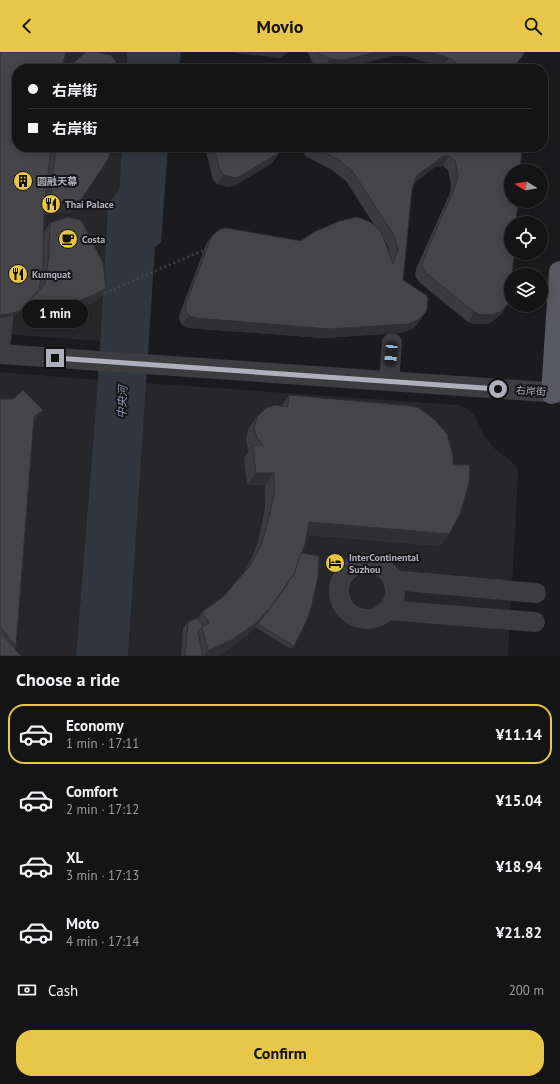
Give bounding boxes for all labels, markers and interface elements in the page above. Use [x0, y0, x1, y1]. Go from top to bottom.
icon: back [16, 15, 38, 37]
text: Movio [257, 15, 303, 38]
icon: search [522, 15, 544, 37]
text: 右岸街 [52, 81, 97, 100]
text: 右岸街 [52, 119, 97, 138]
north arrow [504, 164, 548, 208]
map controls [504, 164, 548, 312]
building icon: 圆融天幕 [12, 170, 34, 192]
place label: 圆融天幕 [37, 175, 78, 188]
restaurant icon: Thai Palace [40, 193, 62, 215]
place label: Thai Palace [65, 198, 114, 211]
button: locate [504, 216, 548, 260]
cafe icon: Costa [57, 228, 79, 250]
place label: Costa [82, 233, 105, 246]
restaurant icon: Kumquat [7, 263, 29, 285]
place label: Kumquat [32, 268, 71, 281]
button: layers [504, 268, 548, 312]
callout: 1 min [22, 300, 88, 328]
text: 1 min [39, 305, 71, 322]
car [384, 342, 398, 366]
route end [46, 349, 64, 367]
route start [489, 380, 507, 398]
water label: 中央河 [114, 383, 130, 419]
street label: 右岸街 [516, 383, 546, 399]
place label: InterContinental Suzhou [349, 551, 419, 576]
hotel icon: InterContinental Suzhou [324, 552, 346, 574]
text: Choose a ride [16, 668, 120, 691]
icon: car [18, 716, 54, 752]
text: Economy [66, 716, 124, 735]
text: ¥11.14 [496, 725, 542, 744]
text: 1 min · 17:11 [66, 735, 139, 752]
icon: car [18, 782, 54, 818]
text: Comfort [66, 782, 118, 801]
text: ¥15.04 [496, 791, 542, 810]
text: 2 min · 17:12 [66, 801, 139, 818]
icon: car [18, 848, 54, 884]
text: XL [66, 848, 83, 867]
text: ¥18.94 [496, 857, 542, 876]
text: 3 min · 17:13 [66, 867, 139, 884]
icon: car [18, 914, 54, 950]
text: Moto [66, 914, 99, 933]
text: ¥21.82 [496, 923, 542, 942]
text: 4 min · 17:14 [66, 933, 139, 950]
icon: cash [16, 979, 38, 1001]
text: Cash [48, 981, 78, 1000]
text: 200 m [509, 982, 544, 999]
button: Confirm [16, 1030, 544, 1076]

